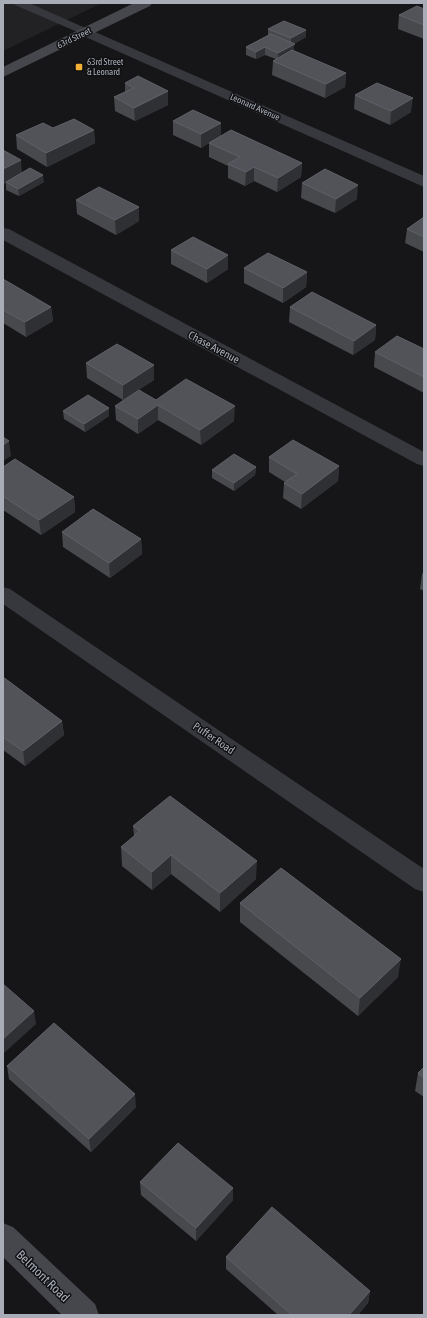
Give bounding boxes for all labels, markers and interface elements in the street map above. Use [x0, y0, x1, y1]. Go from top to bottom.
street label: 63rd Street [55, 25, 93, 50]
place label: 63rd Street & Leonard [87, 57, 124, 77]
marker: 63rd Street & Leonard [74, 62, 84, 72]
street label: Leonard Avenue [229, 92, 281, 122]
street label: Chase Avenue [186, 329, 242, 365]
street label: Puffer Road [191, 720, 237, 756]
street label: Belmont Road [13, 1247, 73, 1305]

